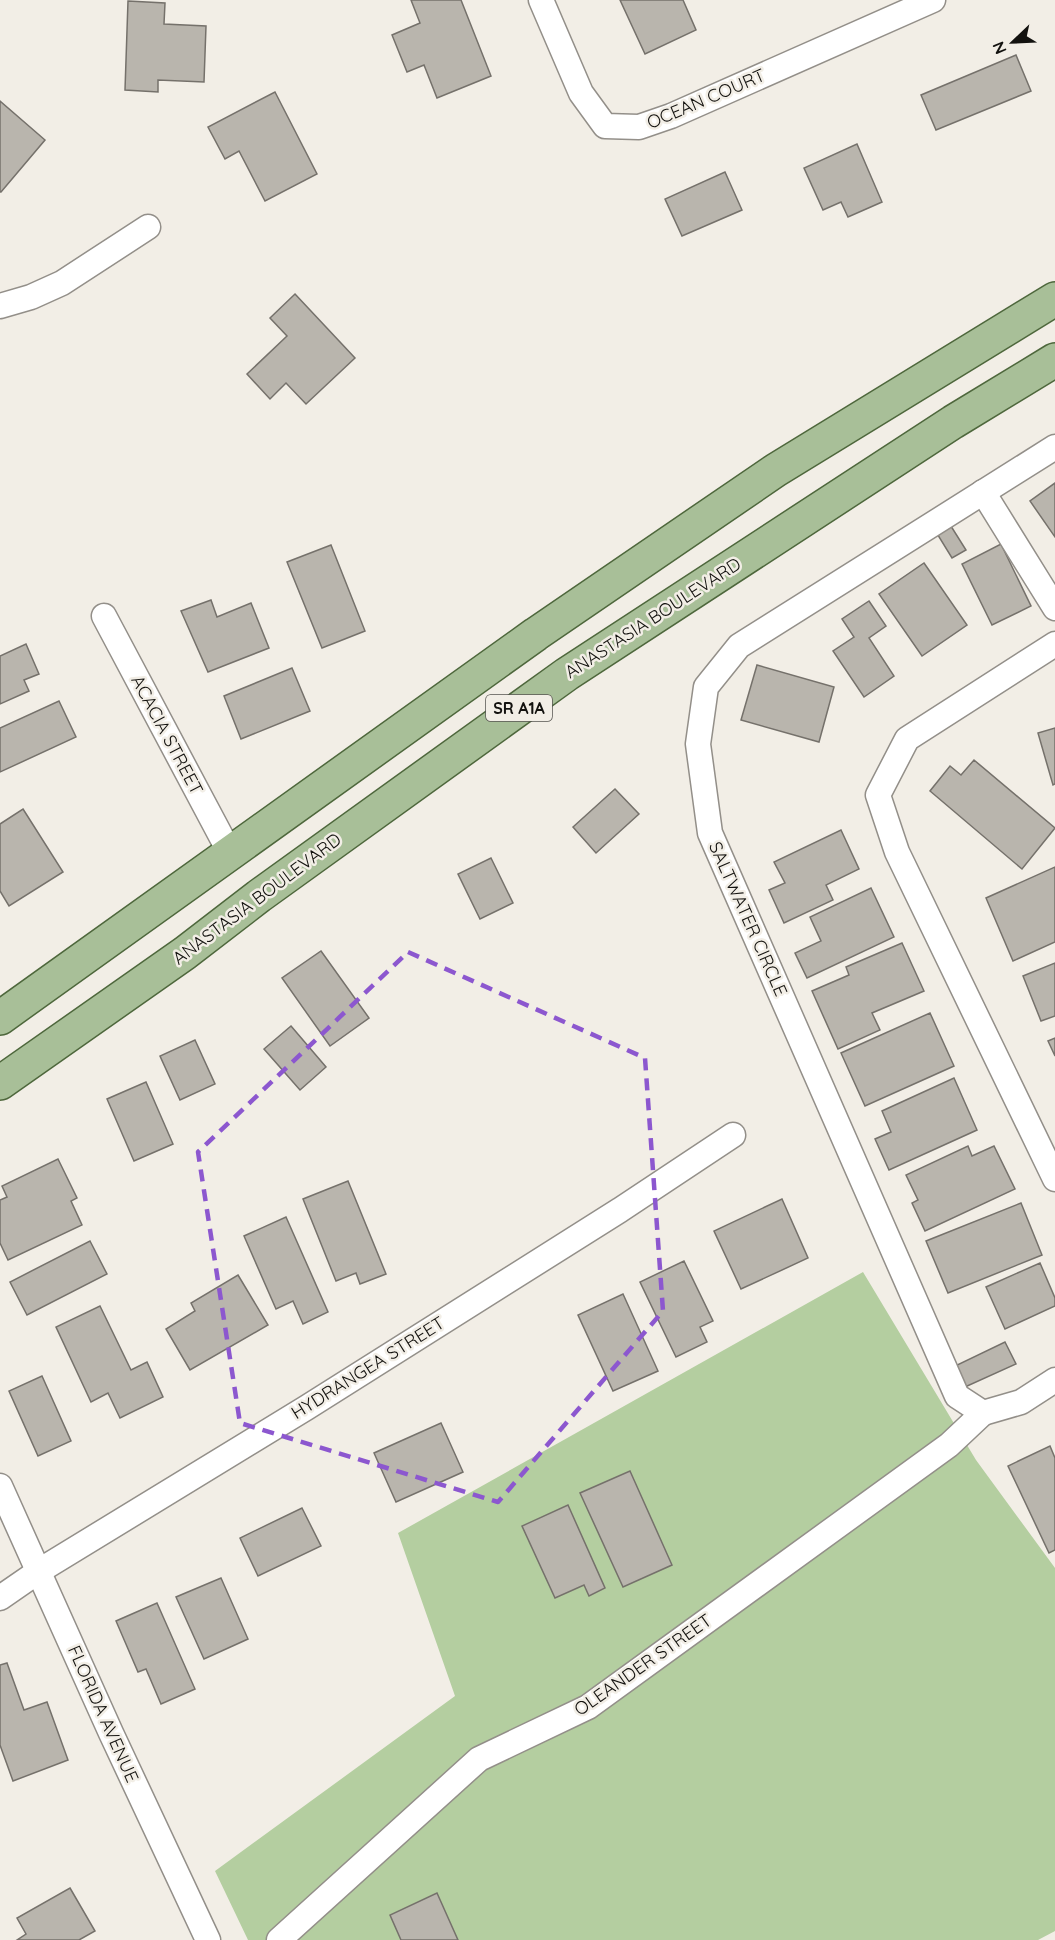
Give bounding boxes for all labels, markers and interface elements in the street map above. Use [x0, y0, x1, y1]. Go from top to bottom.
north arrow [983, 12, 1043, 72]
text: N [988, 39, 1011, 57]
street label: OCEAN COURT [643, 63, 769, 134]
street label: ANASTASIA BOULEVARD [560, 552, 745, 683]
street label: ACACIA STREET [126, 671, 209, 799]
road number: SR A1A [486, 695, 552, 721]
street label: ANASTASIA BOULEVARD [168, 828, 346, 970]
street label: SALTWATER CIRCLE [704, 838, 793, 1000]
street label: HYDRANGEA STREET [287, 1311, 449, 1424]
street label: OLEANDER STREET [569, 1608, 716, 1721]
street label: FLORIDA AVENUE [63, 1642, 144, 1786]

